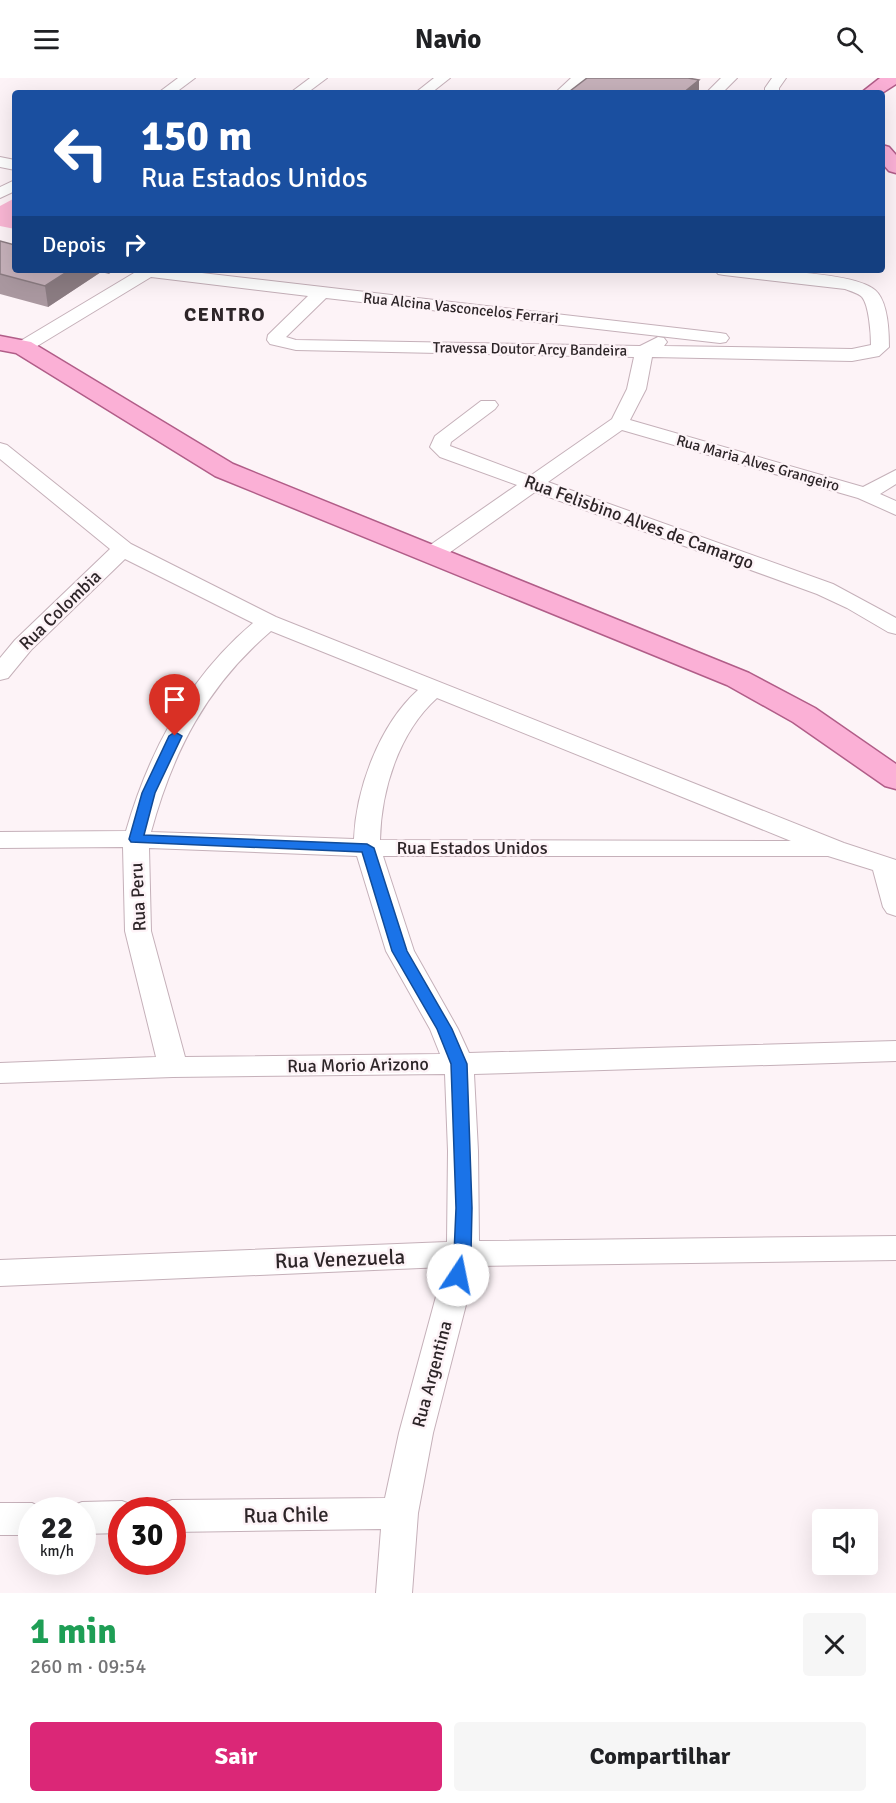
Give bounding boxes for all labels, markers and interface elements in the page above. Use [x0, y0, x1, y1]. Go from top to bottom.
icon: menu [30, 23, 63, 56]
text: Navio [415, 23, 481, 56]
icon: search [833, 23, 866, 56]
text: 150 m [141, 111, 252, 162]
icon: left [42, 114, 120, 192]
text: Rua Estados Unidos [141, 162, 368, 195]
icon: right [118, 228, 151, 261]
text: Depois [42, 231, 106, 258]
street label: Rua Alcina Vasconcelos Ferrari [362, 289, 560, 327]
district label: CENTRO [184, 302, 266, 327]
street label: Travessa Doutor Arcy Bandeira [433, 338, 627, 360]
street label: Rua Maria Alves Grangeiro [674, 431, 842, 495]
street label: Rua Felisbino Alves de Camargo [521, 470, 757, 574]
street label: Rua Colombia [14, 565, 106, 655]
pin [149, 674, 200, 736]
icon: arrive [158, 683, 191, 716]
street label: Rua Estados Unidos [396, 837, 548, 859]
street label: Rua Peru [125, 862, 151, 932]
street label: Rua Morio Arizono [287, 1053, 429, 1077]
position arrow [426, 1243, 490, 1307]
street label: Rua Venezuela [274, 1244, 406, 1274]
street label: Rua Argentina [407, 1318, 457, 1430]
speed limit sign: 30 [108, 1497, 186, 1575]
street label: Rua Chile [243, 1501, 329, 1529]
map controls [812, 1509, 878, 1575]
button: sound [812, 1509, 878, 1575]
text: 22 [41, 1510, 73, 1547]
text: km/h [40, 1542, 74, 1560]
text: 1 min [30, 1609, 117, 1654]
button: close [803, 1613, 866, 1676]
text: 260 m · 09:54 [30, 1654, 146, 1679]
button: Sair [30, 1722, 442, 1791]
button: Compartilhar [454, 1722, 866, 1791]

